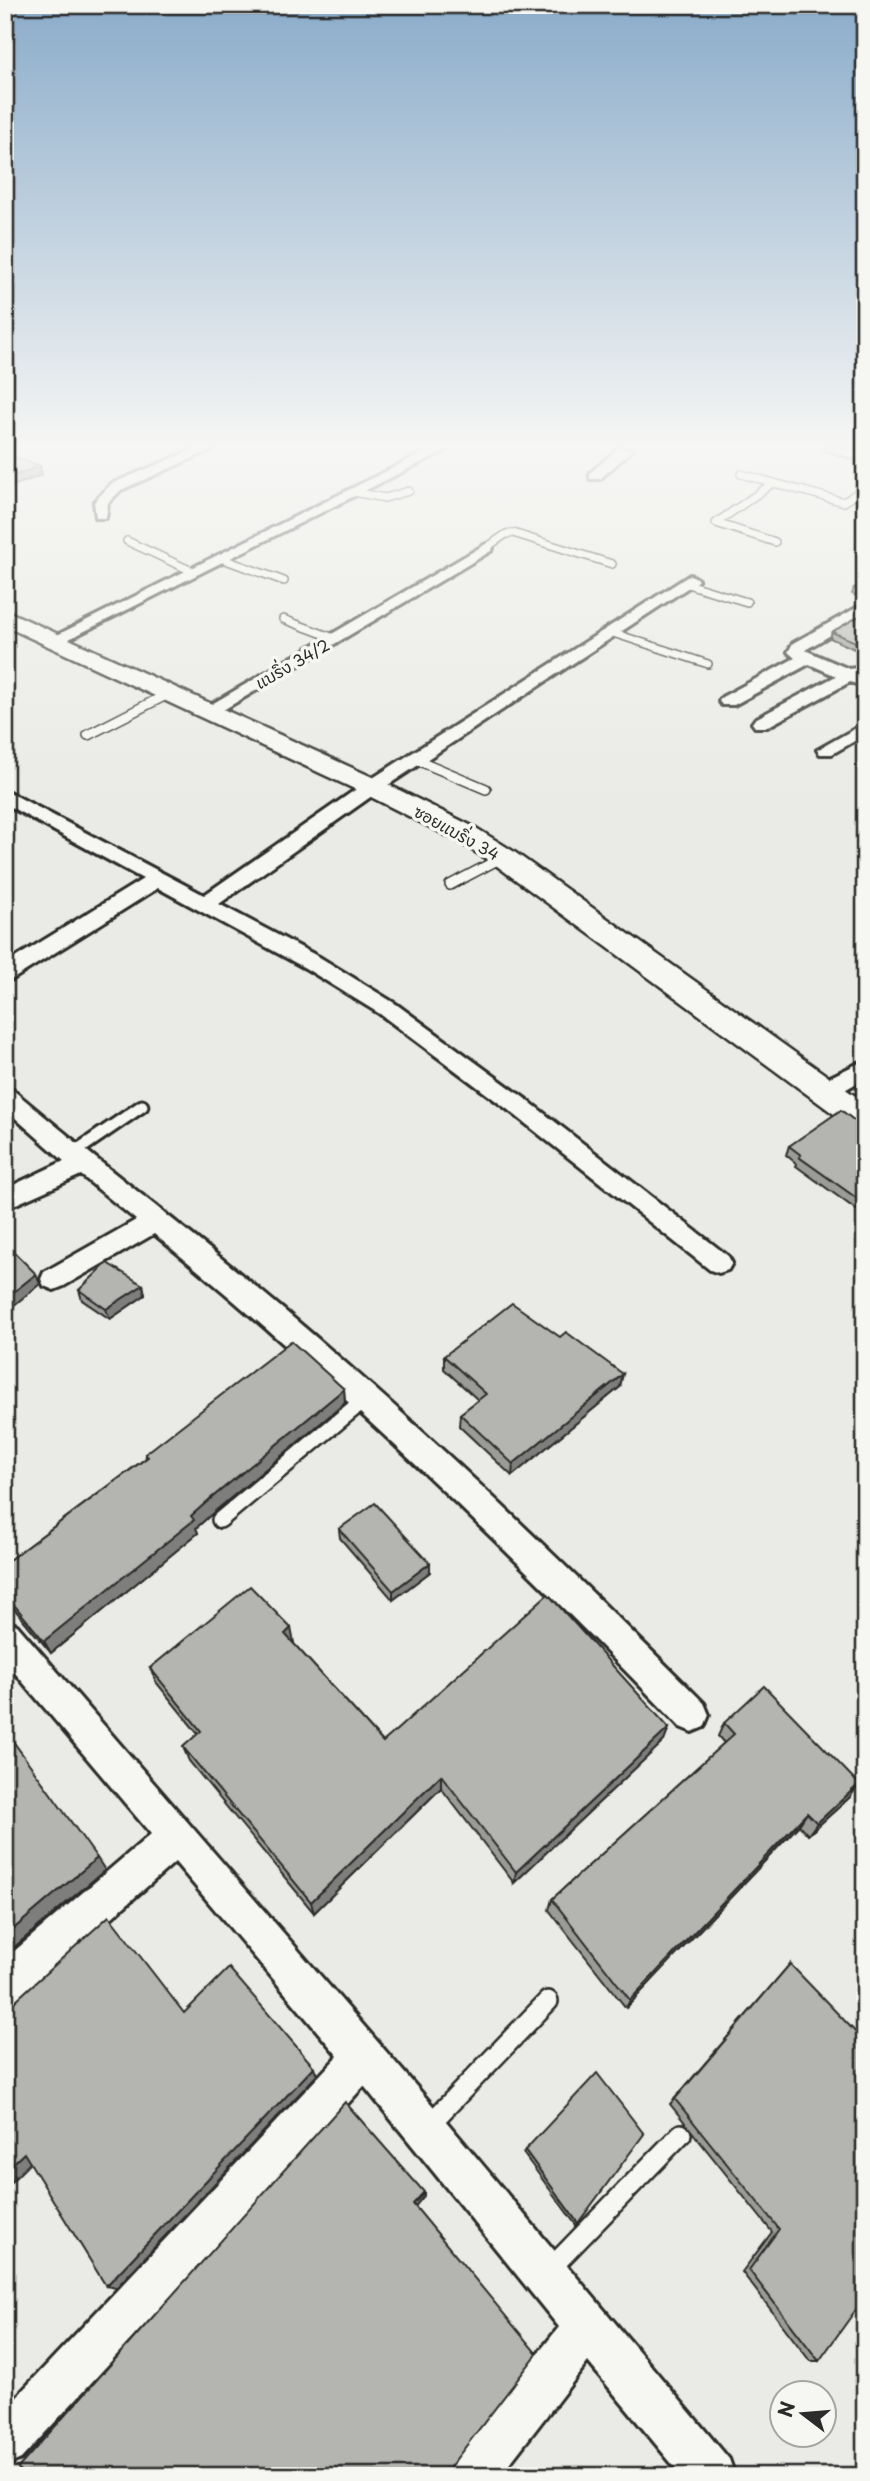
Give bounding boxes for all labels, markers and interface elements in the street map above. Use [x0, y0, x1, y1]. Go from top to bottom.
street label: แบริ่ง 34/2 [250, 631, 334, 694]
street label: ซอยแบริ่ง 34 [410, 797, 505, 865]
north arrow [768, 2380, 838, 2450]
text: N [770, 2398, 801, 2420]

